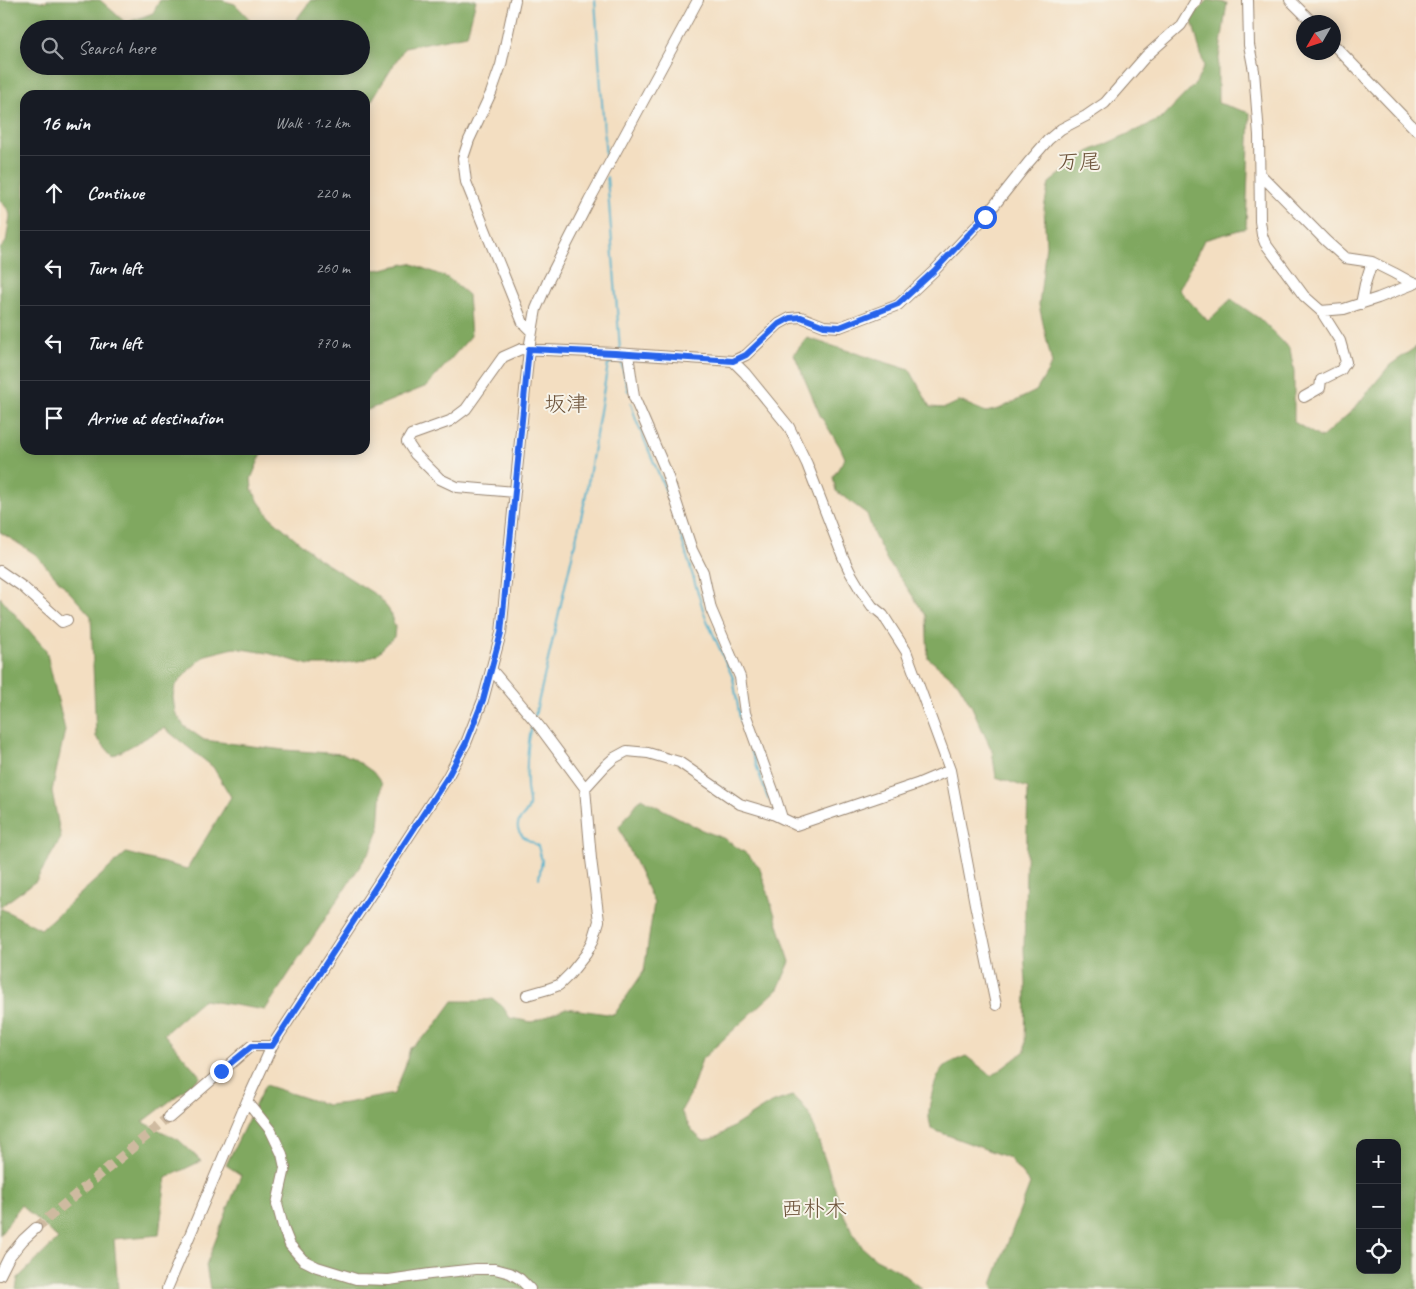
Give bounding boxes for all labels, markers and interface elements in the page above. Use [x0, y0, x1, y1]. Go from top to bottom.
north arrow [1296, 15, 1341, 60]
search box [20, 20, 370, 75]
icon: search [38, 34, 66, 62]
text: Search here [78, 36, 155, 60]
text: 16 min [40, 110, 90, 136]
text: Walk · 1.2 km [275, 113, 350, 133]
district label: 万尾 [1057, 148, 1101, 176]
icon: ahead [40, 179, 68, 207]
text: Continue [87, 181, 144, 205]
text: 220 m [316, 183, 350, 203]
route start [974, 206, 997, 229]
icon: left [40, 254, 68, 282]
text: Turn left [87, 256, 142, 280]
text: 260 m [316, 258, 350, 278]
icon: left [40, 329, 68, 357]
text: Turn left [87, 331, 142, 355]
text: 770 m [316, 333, 350, 353]
district label: 坂津 [544, 390, 588, 418]
icon: arrive [40, 404, 68, 432]
text: Arrive at destination [87, 406, 223, 430]
route end [210, 1060, 233, 1083]
map controls [1356, 1139, 1401, 1274]
button: + [1356, 1139, 1401, 1184]
button: − [1356, 1184, 1401, 1229]
district label: 西朴木 [781, 1195, 847, 1223]
button: locate [1356, 1229, 1401, 1274]

